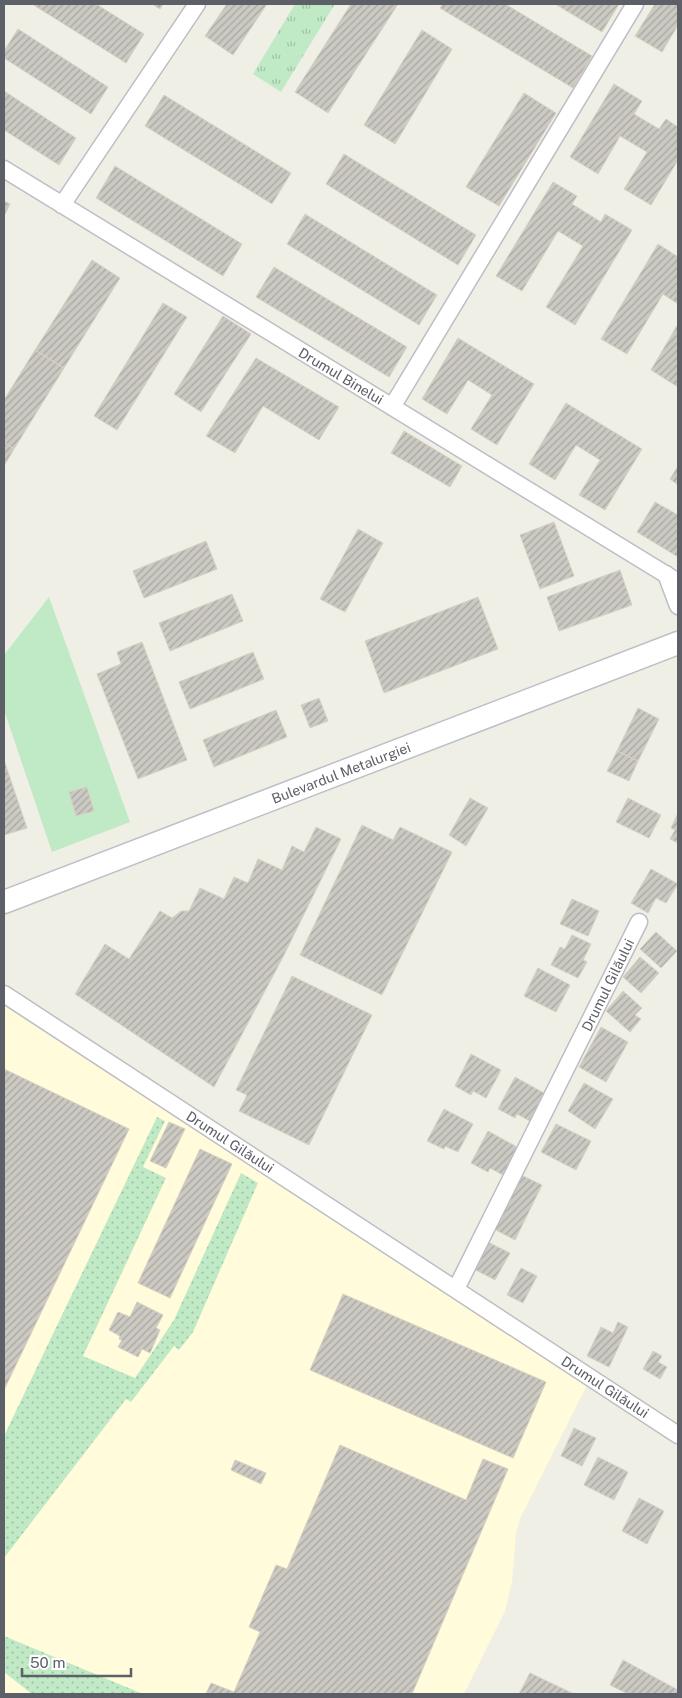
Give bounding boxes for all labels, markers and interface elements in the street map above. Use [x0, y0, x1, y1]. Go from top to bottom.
street label: Drumul Binelui [296, 344, 386, 408]
street label: Bulevardul Metalurgiei [269, 739, 413, 807]
street label: Drumul Gilăului [579, 936, 637, 1034]
street label: Drumul Gilăului [183, 1108, 277, 1176]
street label: Drumul Gilăului [558, 1353, 652, 1421]
scale bar [22, 1646, 131, 1678]
text: 50 m [30, 1654, 65, 1671]

